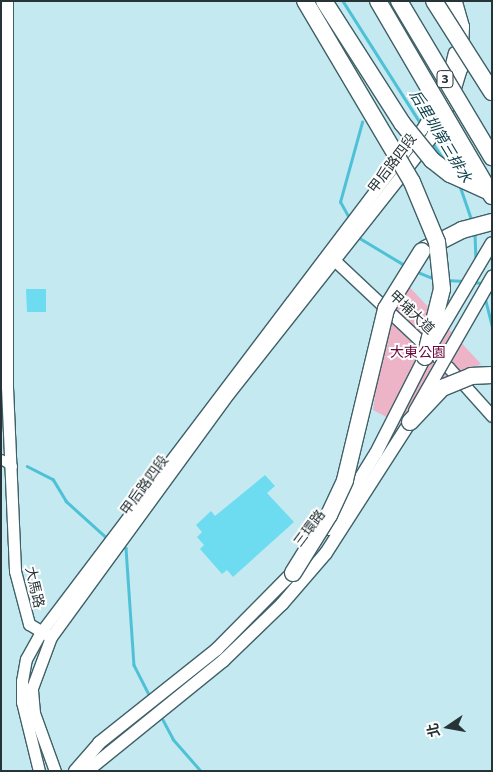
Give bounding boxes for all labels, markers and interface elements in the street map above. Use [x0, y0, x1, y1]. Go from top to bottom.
road number: 3 [436, 70, 454, 88]
water label: 后里圳第三排水 [406, 86, 476, 186]
street label: 甲后路四段 [364, 130, 420, 196]
street label: 甲埔大道 [386, 287, 438, 337]
park label: 大東公園 [390, 344, 446, 360]
street label: 甲后路四段 [117, 452, 171, 518]
street label: 三環路 [290, 506, 328, 550]
street label: 大馬路 [22, 565, 48, 609]
north arrow [423, 702, 473, 752]
text: 北 [423, 722, 443, 739]

